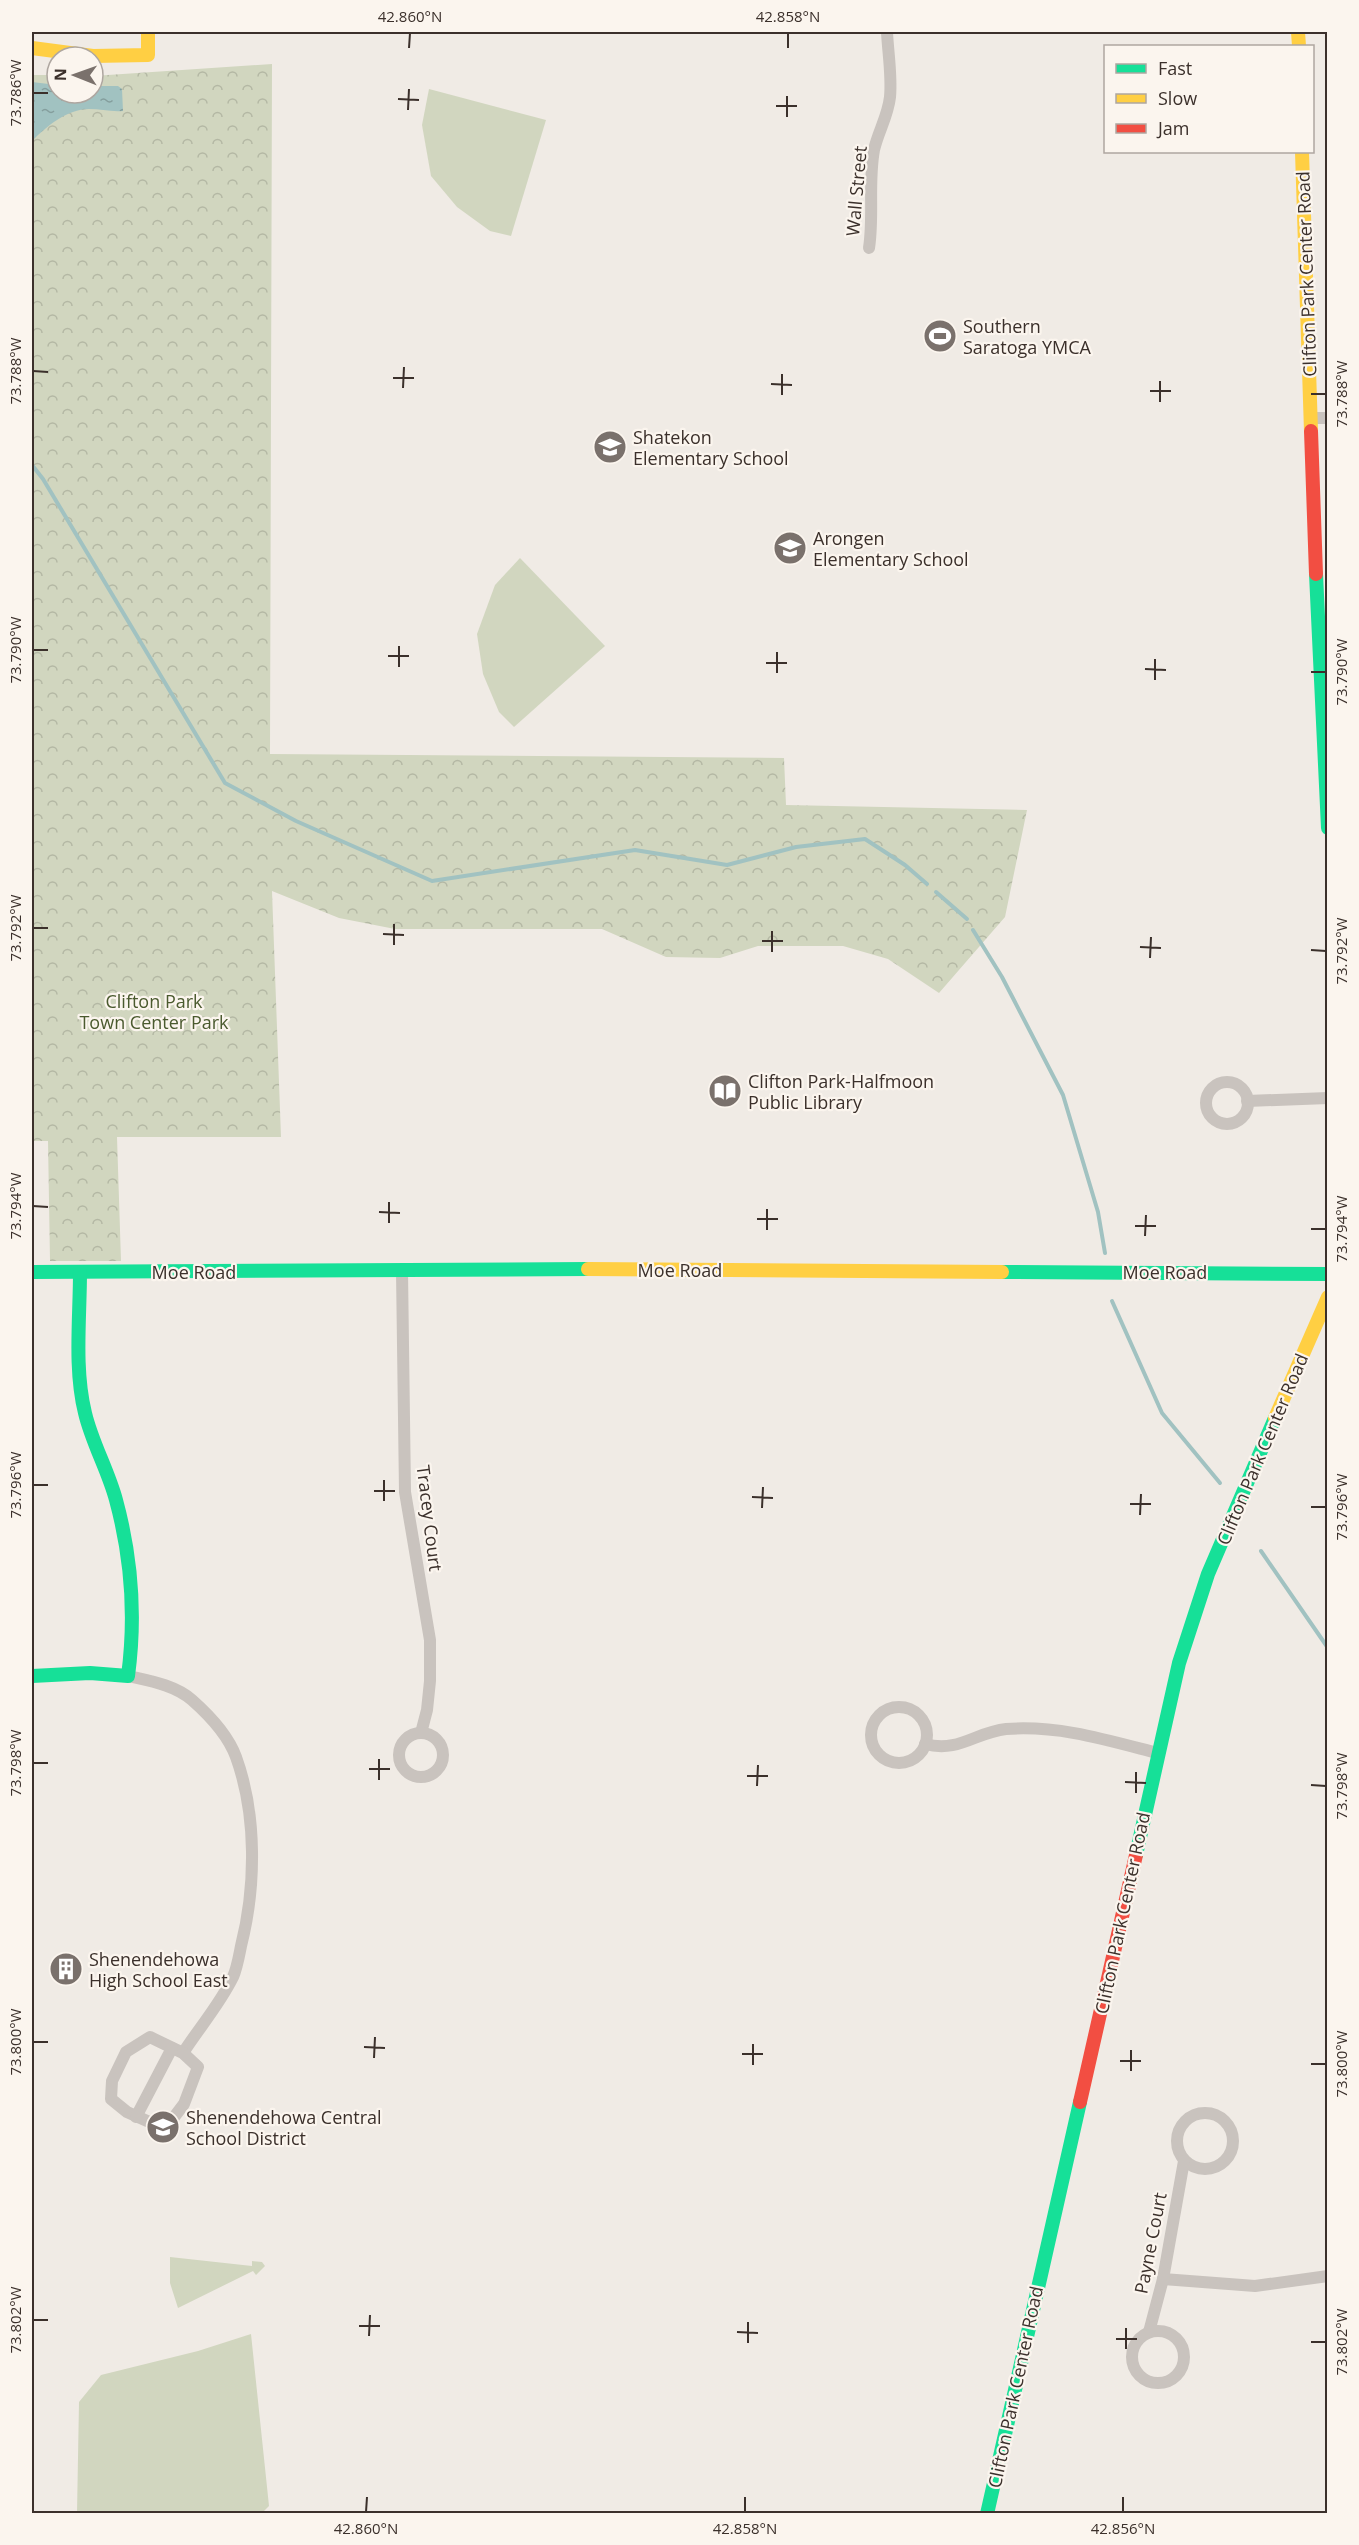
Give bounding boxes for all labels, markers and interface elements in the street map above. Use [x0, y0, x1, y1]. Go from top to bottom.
text: 42.860°N [378, 6, 442, 26]
text: 42.858°N [756, 6, 820, 26]
north arrow [45, 45, 105, 105]
legend [1104, 45, 1314, 153]
text: Fast [1158, 56, 1192, 80]
text: 73.786°W [5, 59, 25, 127]
text: N [49, 68, 71, 81]
text: Slow [1158, 86, 1197, 110]
text: Jam [1156, 116, 1190, 140]
street label: Wall Street [840, 145, 872, 237]
street label: Clifton Park Center Road [1290, 171, 1322, 377]
place label: Southern Saratoga YMCA [963, 314, 1092, 359]
sports icon: Southern Saratoga YMCA [922, 318, 958, 354]
text: 73.788°W [5, 337, 25, 405]
text: 73.788°W [1331, 360, 1351, 428]
place label: Shatekon Elementary School [633, 425, 789, 470]
school or university icon: Shatekon Elementary School [592, 429, 628, 465]
place label: Arongen Elementary School [813, 526, 969, 571]
school or university icon: Arongen Elementary School [772, 530, 808, 566]
text: 73.790°W [5, 616, 25, 684]
text: 73.790°W [1331, 638, 1351, 706]
text: 73.792°W [5, 894, 25, 962]
text: 73.792°W [1331, 917, 1351, 985]
park label: Clifton Park Town Center Park [79, 989, 229, 1034]
place label: Clifton Park-Halfmoon Public Library [748, 1069, 934, 1114]
library icon: Clifton Park-Halfmoon Public Library [707, 1073, 743, 1109]
text: 73.794°W [5, 1172, 25, 1240]
text: 73.794°W [1331, 1195, 1351, 1263]
street label: Moe Road [638, 1258, 722, 1282]
street label: Moe Road [152, 1260, 236, 1284]
street label: Moe Road [1123, 1260, 1207, 1284]
street label: Clifton Park Center Road [1211, 1350, 1313, 1548]
text: 73.796°W [5, 1451, 25, 1519]
street label: Tracey Court [412, 1464, 448, 1572]
text: 73.796°W [1331, 1473, 1351, 1541]
text: 73.798°W [5, 1729, 25, 1797]
text: 73.798°W [1331, 1752, 1351, 1820]
street label: Clifton Park Center Road [1089, 1810, 1155, 2016]
place label: Shenendehowa High School East [89, 1947, 228, 1992]
building icon: Shenendehowa High School East [48, 1951, 84, 1987]
text: 73.800°W [5, 2008, 25, 2076]
text: 73.800°W [1331, 2030, 1351, 2098]
place label: Shenendehowa Central School District [186, 2105, 382, 2150]
school or university icon: Shenendehowa Central School District [145, 2109, 181, 2145]
street label: Payne Court [1128, 2190, 1172, 2296]
street label: Clifton Park Center Road [982, 2284, 1048, 2490]
text: 73.802°W [5, 2286, 25, 2354]
text: 73.802°W [1331, 2308, 1351, 2376]
text: 42.860°N [334, 2518, 398, 2538]
text: 42.858°N [713, 2518, 777, 2538]
text: 42.856°N [1091, 2518, 1155, 2538]

